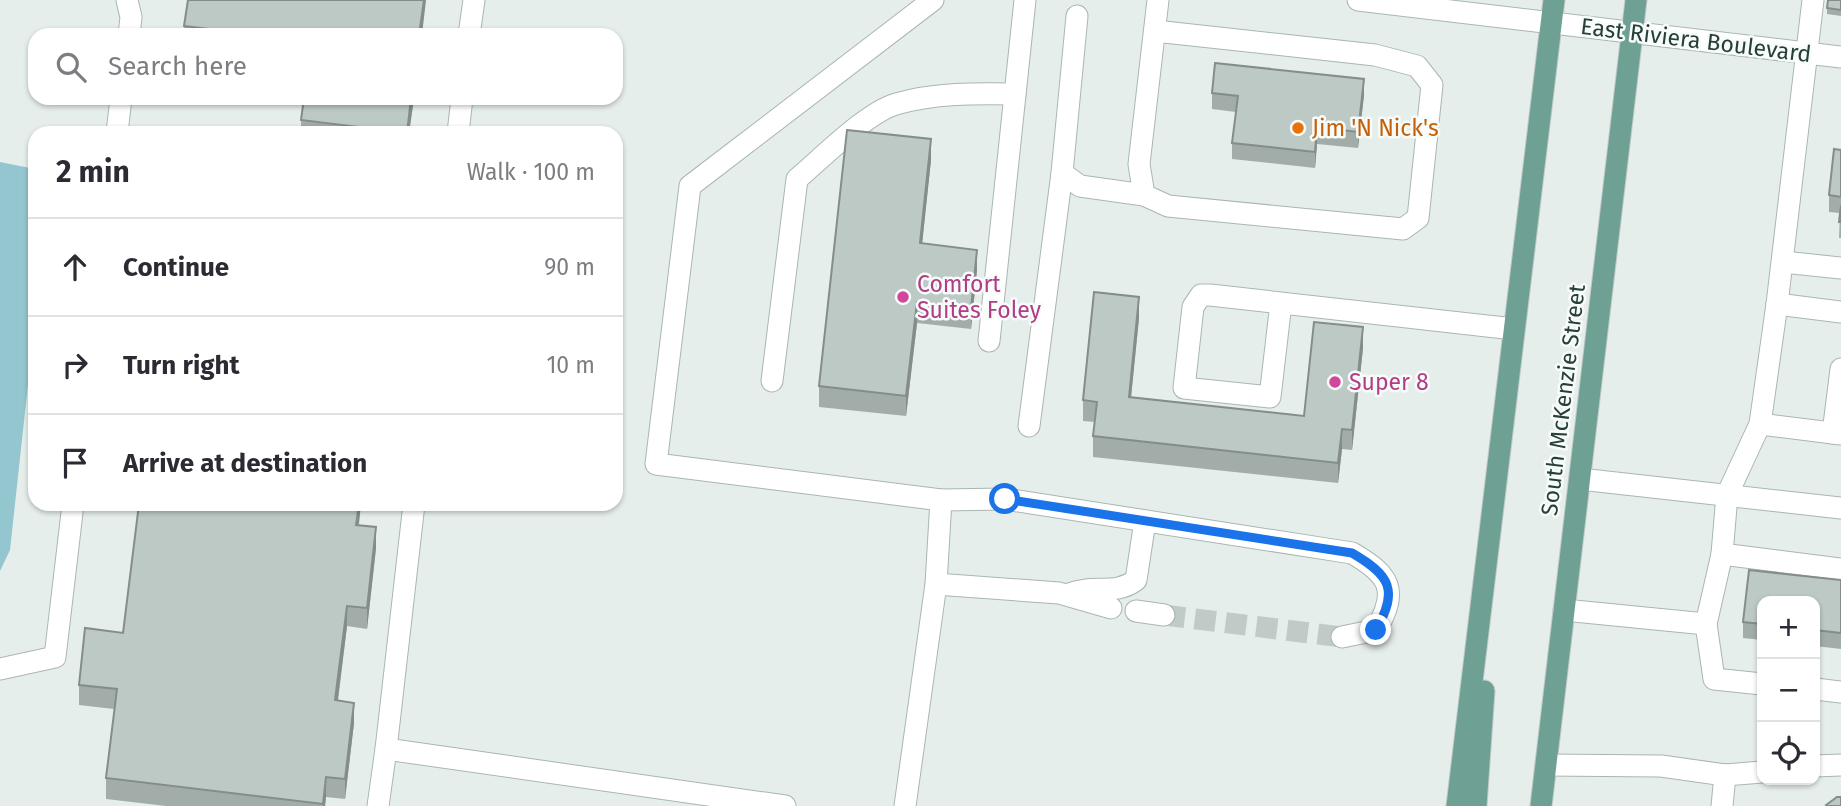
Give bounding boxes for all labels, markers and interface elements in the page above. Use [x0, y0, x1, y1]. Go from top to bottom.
street label: East Riviera Boulevard [1579, 12, 1813, 68]
search box [28, 28, 623, 105]
icon: search [52, 48, 90, 86]
text: Search here [108, 51, 247, 82]
place label: Jim 'N Nick's [1312, 114, 1439, 142]
marker: Jim 'N Nick's [1290, 120, 1306, 136]
text: 2 min [56, 154, 130, 190]
text: Walk · 100 m [467, 158, 595, 186]
icon: ahead [56, 248, 94, 286]
text: Continue [123, 252, 229, 283]
text: 90 m [544, 253, 595, 281]
place label: Comfort Suites Foley [917, 270, 1042, 324]
street label: South McKenzie Street [1535, 282, 1591, 517]
marker: Comfort Suites Foley [895, 289, 911, 305]
icon: right [56, 346, 94, 384]
text: Turn right [123, 350, 240, 381]
text: 10 m [546, 351, 595, 379]
place label: Super 8 [1349, 368, 1429, 396]
marker: Super 8 [1327, 374, 1343, 390]
icon: arrive [56, 444, 94, 482]
text: Arrive at destination [123, 448, 367, 479]
route start [989, 483, 1020, 514]
map controls [1757, 596, 1820, 785]
button: + [1757, 596, 1820, 659]
route end [1360, 614, 1391, 645]
button: − [1757, 659, 1820, 722]
button: locate [1757, 722, 1820, 785]

